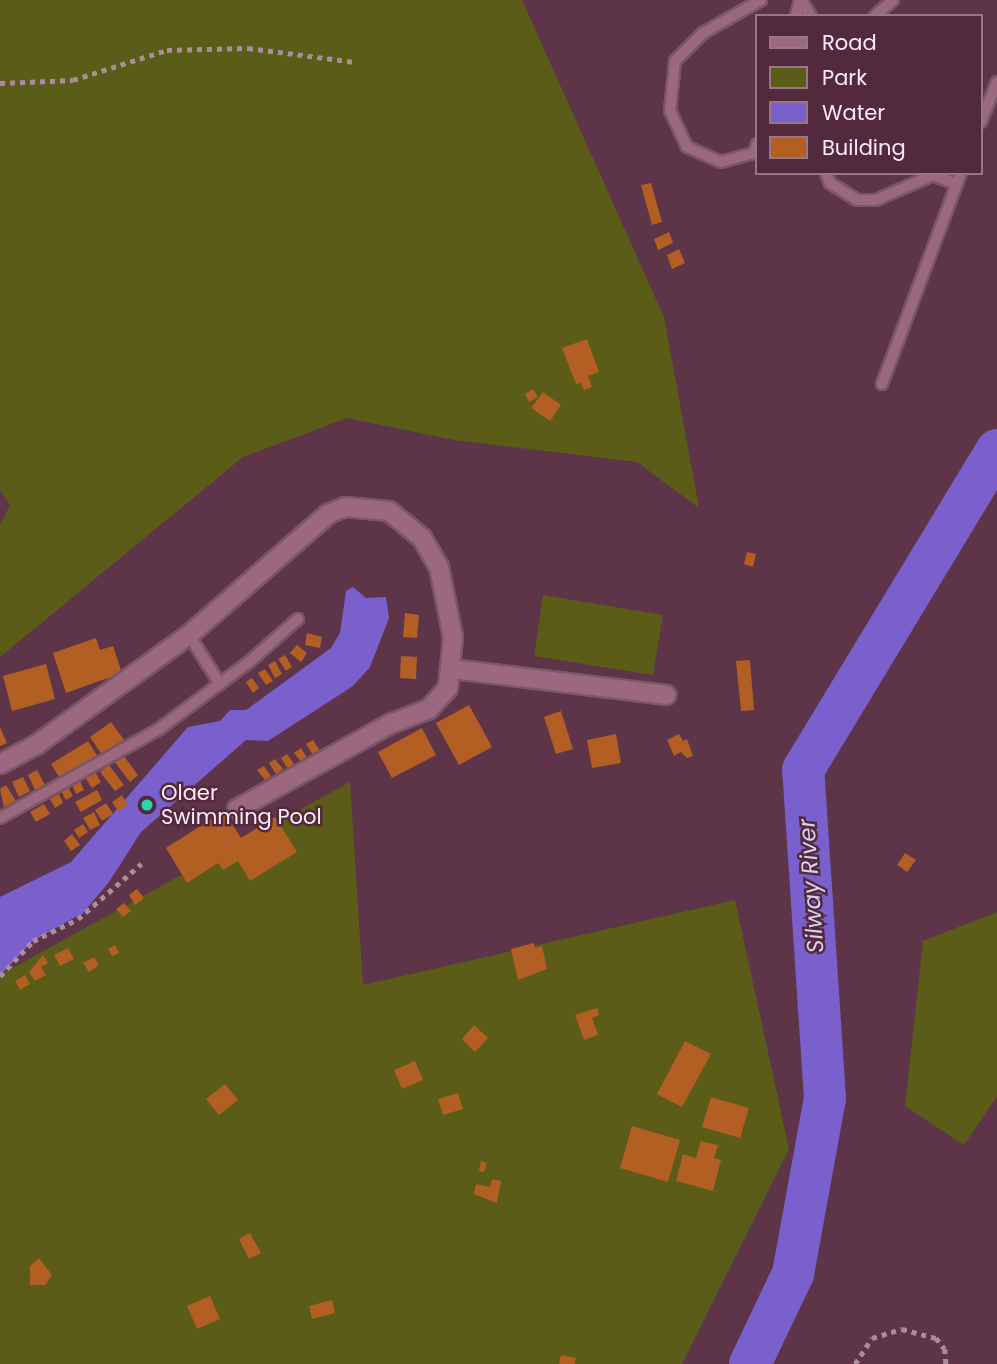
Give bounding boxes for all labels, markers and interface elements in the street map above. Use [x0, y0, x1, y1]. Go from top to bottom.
legend [755, 14, 983, 175]
text: Road [822, 28, 877, 57]
text: Park [822, 63, 867, 92]
text: Water [822, 98, 885, 127]
text: Building [822, 133, 906, 162]
place label: Olaer Swimming Pool [161, 780, 322, 830]
marker: Olaer Swimming Pool [139, 797, 155, 813]
water label: Silway River [793, 818, 829, 954]

